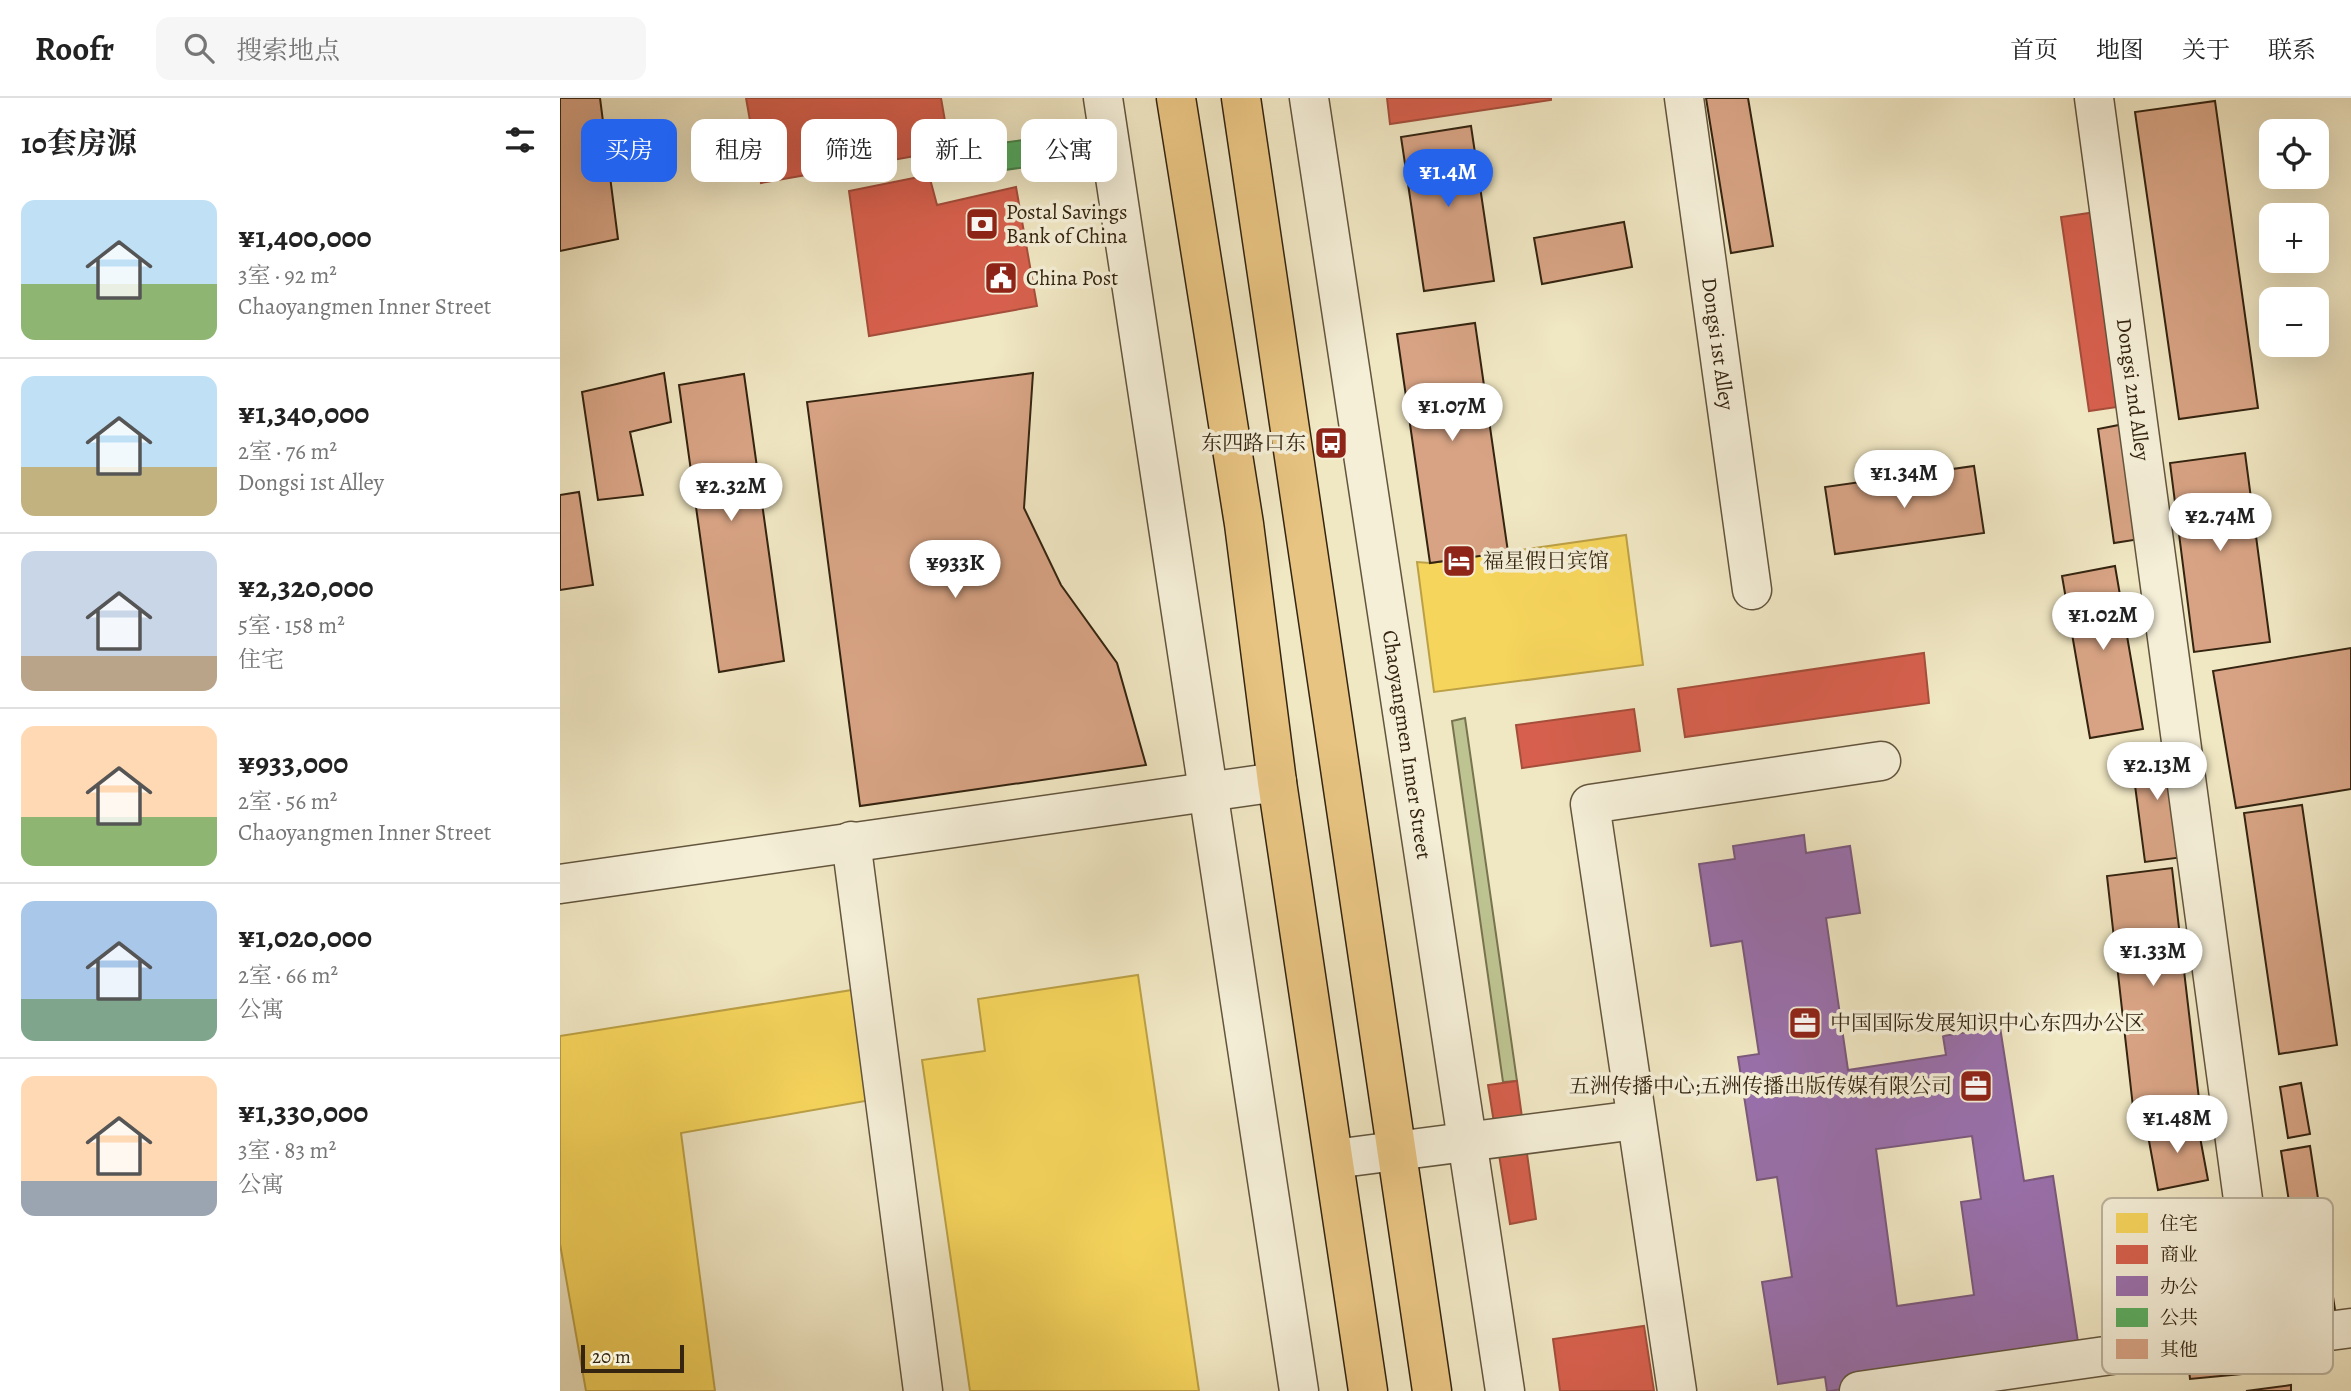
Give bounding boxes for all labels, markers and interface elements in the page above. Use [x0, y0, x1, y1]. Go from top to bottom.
search box [156, 17, 646, 80]
text: Roofr [35, 26, 114, 71]
icon: search [180, 29, 218, 67]
text: 搜索地点 [236, 33, 340, 68]
text: 首页 [2010, 34, 2058, 66]
text: 地图 [2096, 34, 2144, 66]
text: 关于 [2182, 34, 2230, 66]
text: 联系 [2268, 34, 2316, 66]
chip: 买房 [581, 119, 677, 182]
chip: 租房 [691, 119, 787, 182]
chip: 筛选 [801, 119, 897, 182]
chip: 新上 [911, 119, 1007, 182]
chip: 公寓 [1021, 119, 1117, 182]
map controls [2259, 119, 2329, 357]
button: locate [2259, 119, 2329, 189]
icon: filters [501, 121, 539, 159]
text: 10套房源 [21, 123, 137, 163]
pin: ¥1.4M [1399, 150, 1497, 209]
text: ¥1.4M [1419, 156, 1477, 187]
place label: Postal Savings Bank of China [1006, 198, 1128, 250]
button: + [2259, 203, 2329, 273]
bank icon: Postal Savings Bank of China [963, 205, 1001, 243]
text: ¥1,400,000 [238, 217, 372, 257]
icon: home [77, 228, 161, 312]
public building icon: China Post [982, 259, 1020, 297]
text: 3室 · 92 m² [238, 260, 337, 291]
place label: China Post [1026, 264, 1118, 292]
street label: Dongsi 1st Alley [1695, 276, 1741, 412]
button: − [2259, 287, 2329, 357]
text: Chaoyangmen Inner Street [238, 291, 491, 322]
street label: Dongsi 2nd Alley [2110, 316, 2157, 463]
pin: ¥1.07M [1395, 384, 1509, 443]
text: ¥1.07M [1418, 390, 1486, 421]
text: ¥1,340,000 [238, 393, 369, 433]
icon: home [77, 404, 161, 488]
bus stop icon: 东四路口东 [1312, 424, 1350, 462]
place label: 东四路口东 [1201, 429, 1306, 457]
text: 2室 · 76 m² [238, 436, 337, 467]
pin: ¥1.34M [1847, 450, 1961, 510]
text: ¥1.34M [1870, 457, 1938, 488]
pin: ¥2.32M [674, 464, 788, 523]
text: Dongsi 1st Alley [238, 467, 384, 498]
text: ¥2.32M [696, 470, 766, 501]
pin: ¥2.74M [2163, 494, 2277, 553]
text: ¥2.74M [2185, 500, 2255, 531]
pin: ¥933K [906, 540, 1004, 600]
hotel icon: 福星假日宾馆 [1440, 542, 1478, 580]
text: ¥933K [926, 547, 984, 578]
place label: 福星假日宾馆 [1483, 547, 1609, 575]
text: ¥2,320,000 [238, 567, 374, 607]
icon: home [77, 579, 161, 663]
pin: ¥1.02M [2046, 592, 2160, 652]
text: ¥1.02M [2068, 599, 2138, 630]
text: 5室 · 158 m² [238, 610, 345, 641]
street label: Chaoyangmen Inner Street [1376, 628, 1438, 861]
text: 住宅 [238, 644, 284, 675]
pin: ¥2.13M [2100, 742, 2214, 802]
text: ¥933,000 [238, 743, 348, 783]
text: ¥2.13M [2123, 749, 2191, 780]
icon: home [77, 754, 161, 838]
text: 2室 · 56 m² [238, 786, 337, 817]
text: Chaoyangmen Inner Street [238, 817, 491, 848]
text: ¥1,020,000 [238, 917, 372, 957]
pin: ¥1.33M [2096, 928, 2210, 988]
icon: home [77, 929, 161, 1013]
text: ¥1.33M [2120, 935, 2186, 966]
text: 2室 · 66 m² [238, 960, 338, 991]
text: 公寓 [238, 994, 284, 1025]
office icon: 中国国际发展知识中心东四办公区 [1786, 1004, 1824, 1042]
place label: 中国国际发展知识中心东四办公区 [1830, 1009, 2145, 1037]
office icon: 五洲传播中心;五洲传播出版传媒有限公司 [1957, 1067, 1995, 1105]
place label: 五洲传播中心;五洲传播出版传媒有限公司 [1569, 1072, 1952, 1100]
text: ¥1,330,000 [238, 1092, 368, 1132]
pin: ¥1.48M [2120, 1096, 2234, 1155]
text: ¥1.48M [2143, 1102, 2211, 1133]
icon: home [77, 1104, 161, 1188]
text: 3室 · 83 m² [238, 1135, 336, 1166]
text: 公寓 [238, 1169, 284, 1200]
legend [2102, 1198, 2333, 1374]
text: 住宅 [2160, 1211, 2198, 1237]
text: 商业 [2160, 1242, 2198, 1268]
text: 办公 [2160, 1274, 2198, 1300]
text: 公共 [2160, 1305, 2198, 1331]
text: 其他 [2160, 1337, 2198, 1363]
scale bar [581, 1342, 684, 1374]
text: 20 m [592, 1344, 631, 1370]

